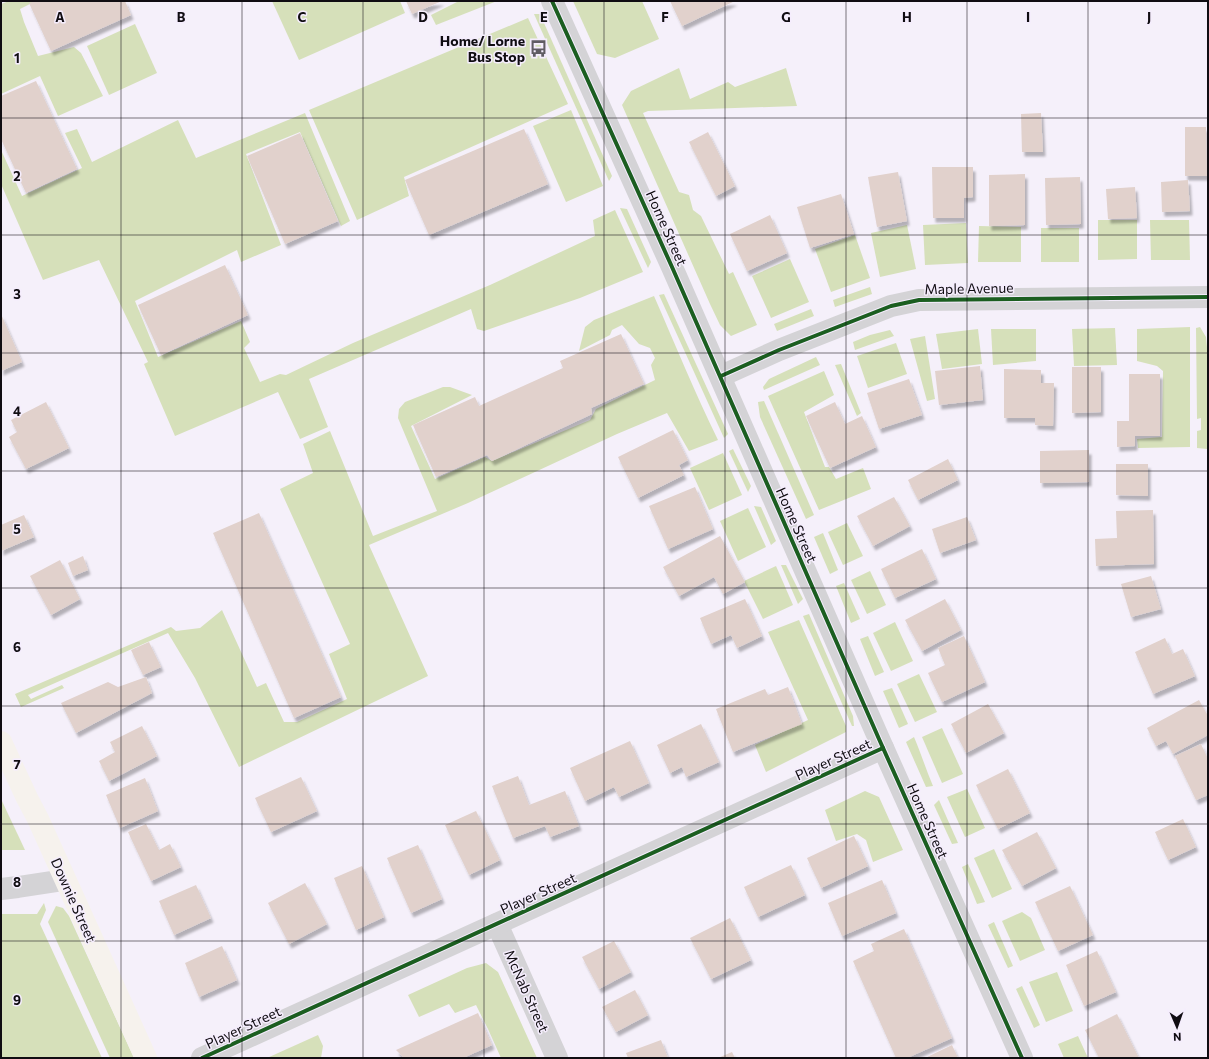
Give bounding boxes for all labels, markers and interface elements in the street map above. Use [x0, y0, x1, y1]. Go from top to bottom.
text: A [55, 9, 65, 25]
text: B [177, 9, 186, 25]
text: C [298, 9, 307, 25]
text: D [418, 9, 428, 25]
text: E [540, 9, 548, 25]
text: F [661, 9, 669, 25]
text: G [781, 9, 791, 25]
text: H [902, 9, 912, 25]
text: I [1026, 9, 1030, 25]
text: J [1147, 9, 1151, 25]
place label: Home/ Lorne Bus Stop [440, 32, 525, 65]
bus stop icon: Home/ Lorne Bus Stop [528, 38, 548, 58]
text: 1 [14, 50, 20, 66]
text: 2 [13, 168, 21, 184]
street label: Home Street [643, 188, 691, 269]
street label: Maple Avenue [924, 279, 1014, 297]
text: 3 [13, 286, 21, 302]
text: 4 [13, 403, 21, 419]
street label: Home Street [773, 485, 821, 566]
text: 5 [13, 521, 21, 537]
text: 6 [13, 639, 21, 655]
street label: Player Street [792, 735, 874, 783]
text: 7 [13, 756, 21, 772]
street label: Home Street [904, 781, 952, 862]
street label: Downie Street [48, 855, 100, 945]
street label: Player Street [497, 869, 579, 917]
text: 8 [13, 874, 21, 890]
street label: McNab Street [501, 947, 553, 1035]
text: 9 [13, 992, 21, 1008]
street label: Player Street [202, 1002, 284, 1052]
north arrow [1157, 1007, 1197, 1047]
text: N [1173, 1031, 1182, 1044]

